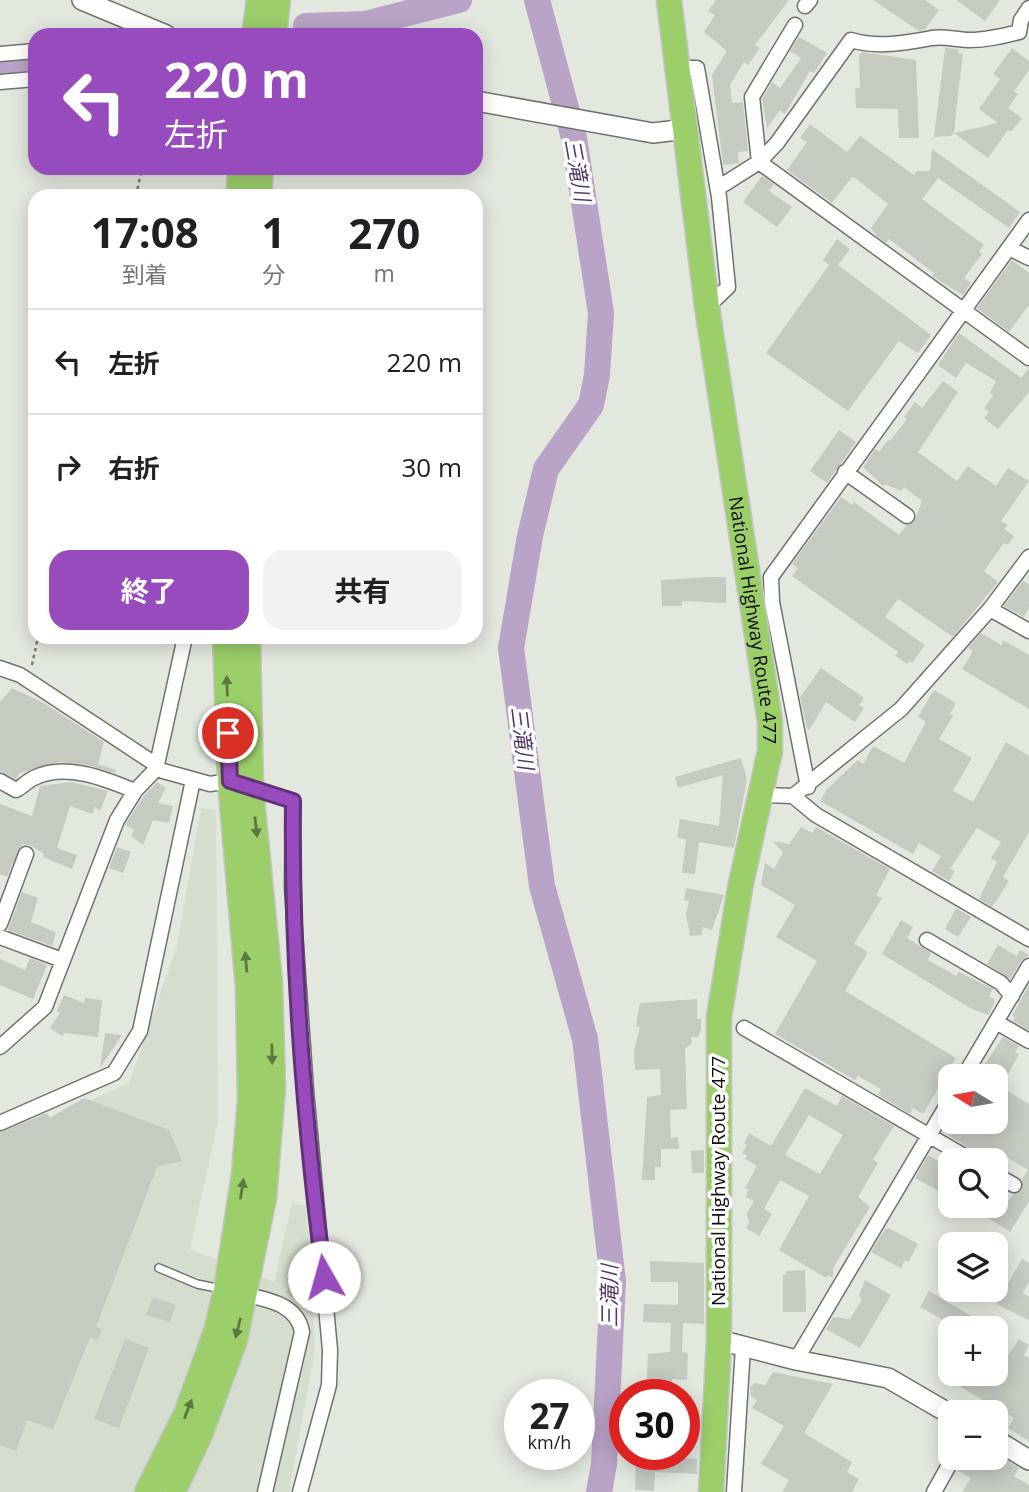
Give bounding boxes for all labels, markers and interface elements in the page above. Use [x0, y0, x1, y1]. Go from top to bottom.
text: 220 m [164, 46, 309, 112]
icon: left [49, 56, 140, 147]
text: 左折 [164, 112, 228, 155]
water label: 三滝川 [559, 137, 598, 205]
text: 17:08 [91, 203, 199, 260]
text: 1 [261, 203, 286, 260]
text: 270 [348, 204, 420, 261]
text: m [374, 257, 395, 289]
text: 到着 [122, 258, 168, 290]
text: 分 [262, 258, 285, 290]
icon: left [49, 343, 87, 381]
text: 220 m [387, 344, 462, 380]
text: 左折 [108, 345, 160, 381]
icon: right [49, 448, 87, 486]
text: 30 m [401, 449, 462, 485]
text: 右折 [108, 450, 160, 486]
street label: National Highway Route 477 [723, 494, 783, 744]
button: 終了 [49, 550, 249, 630]
button: 共有 [263, 550, 462, 630]
one-way arrow [221, 675, 232, 697]
pin [198, 703, 258, 763]
water label: 三滝川 [505, 705, 541, 773]
icon: arrive [209, 714, 247, 752]
one-way arrow [251, 817, 262, 839]
one-way arrow [240, 951, 251, 973]
one-way arrow [266, 1043, 278, 1065]
street label: National Highway Route 477 [705, 1056, 731, 1306]
north arrow [938, 1064, 1008, 1134]
map controls [938, 1064, 1008, 1470]
button: search [938, 1148, 1008, 1218]
one-way arrow [237, 1178, 248, 1200]
button: layers [938, 1232, 1008, 1302]
position arrow [287, 1240, 361, 1314]
water label: 三滝川 [595, 1263, 623, 1328]
button: + [938, 1316, 1008, 1386]
one-way arrow [233, 1317, 244, 1339]
speed limit sign: 30 [609, 1379, 700, 1470]
text: 27 [529, 1392, 570, 1439]
one-way arrow [182, 1398, 193, 1419]
button: − [938, 1400, 1008, 1470]
text: km/h [528, 1430, 571, 1454]

